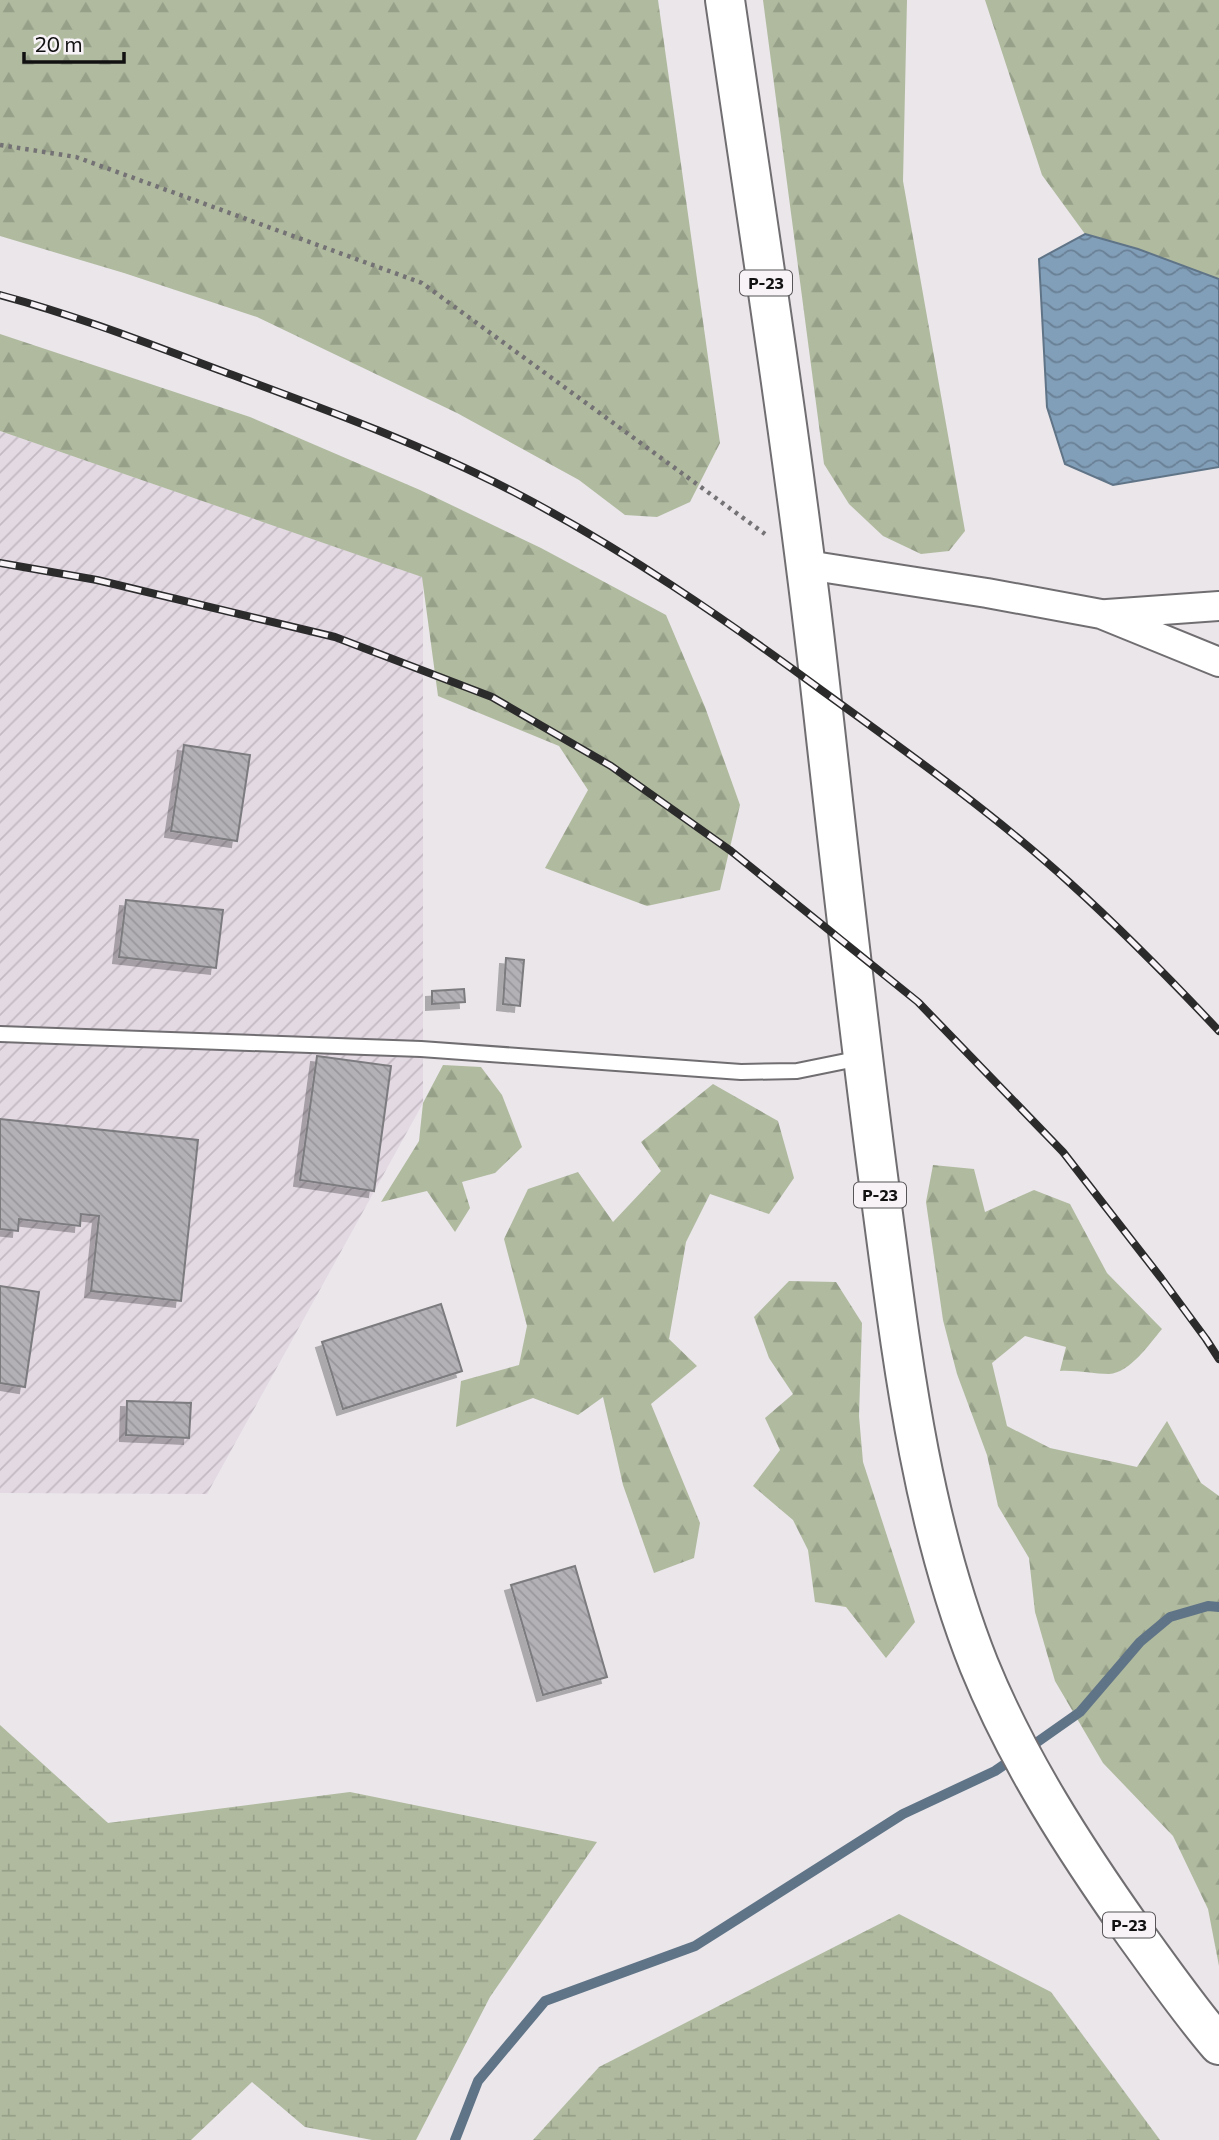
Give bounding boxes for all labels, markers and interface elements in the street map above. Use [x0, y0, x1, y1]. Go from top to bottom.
scale bar [24, 21, 124, 65]
text: 20 m [35, 31, 83, 56]
road number: Р-23 [740, 270, 792, 296]
road number: Р-23 [854, 1182, 906, 1208]
road number: Р-23 [1103, 1912, 1155, 1938]

